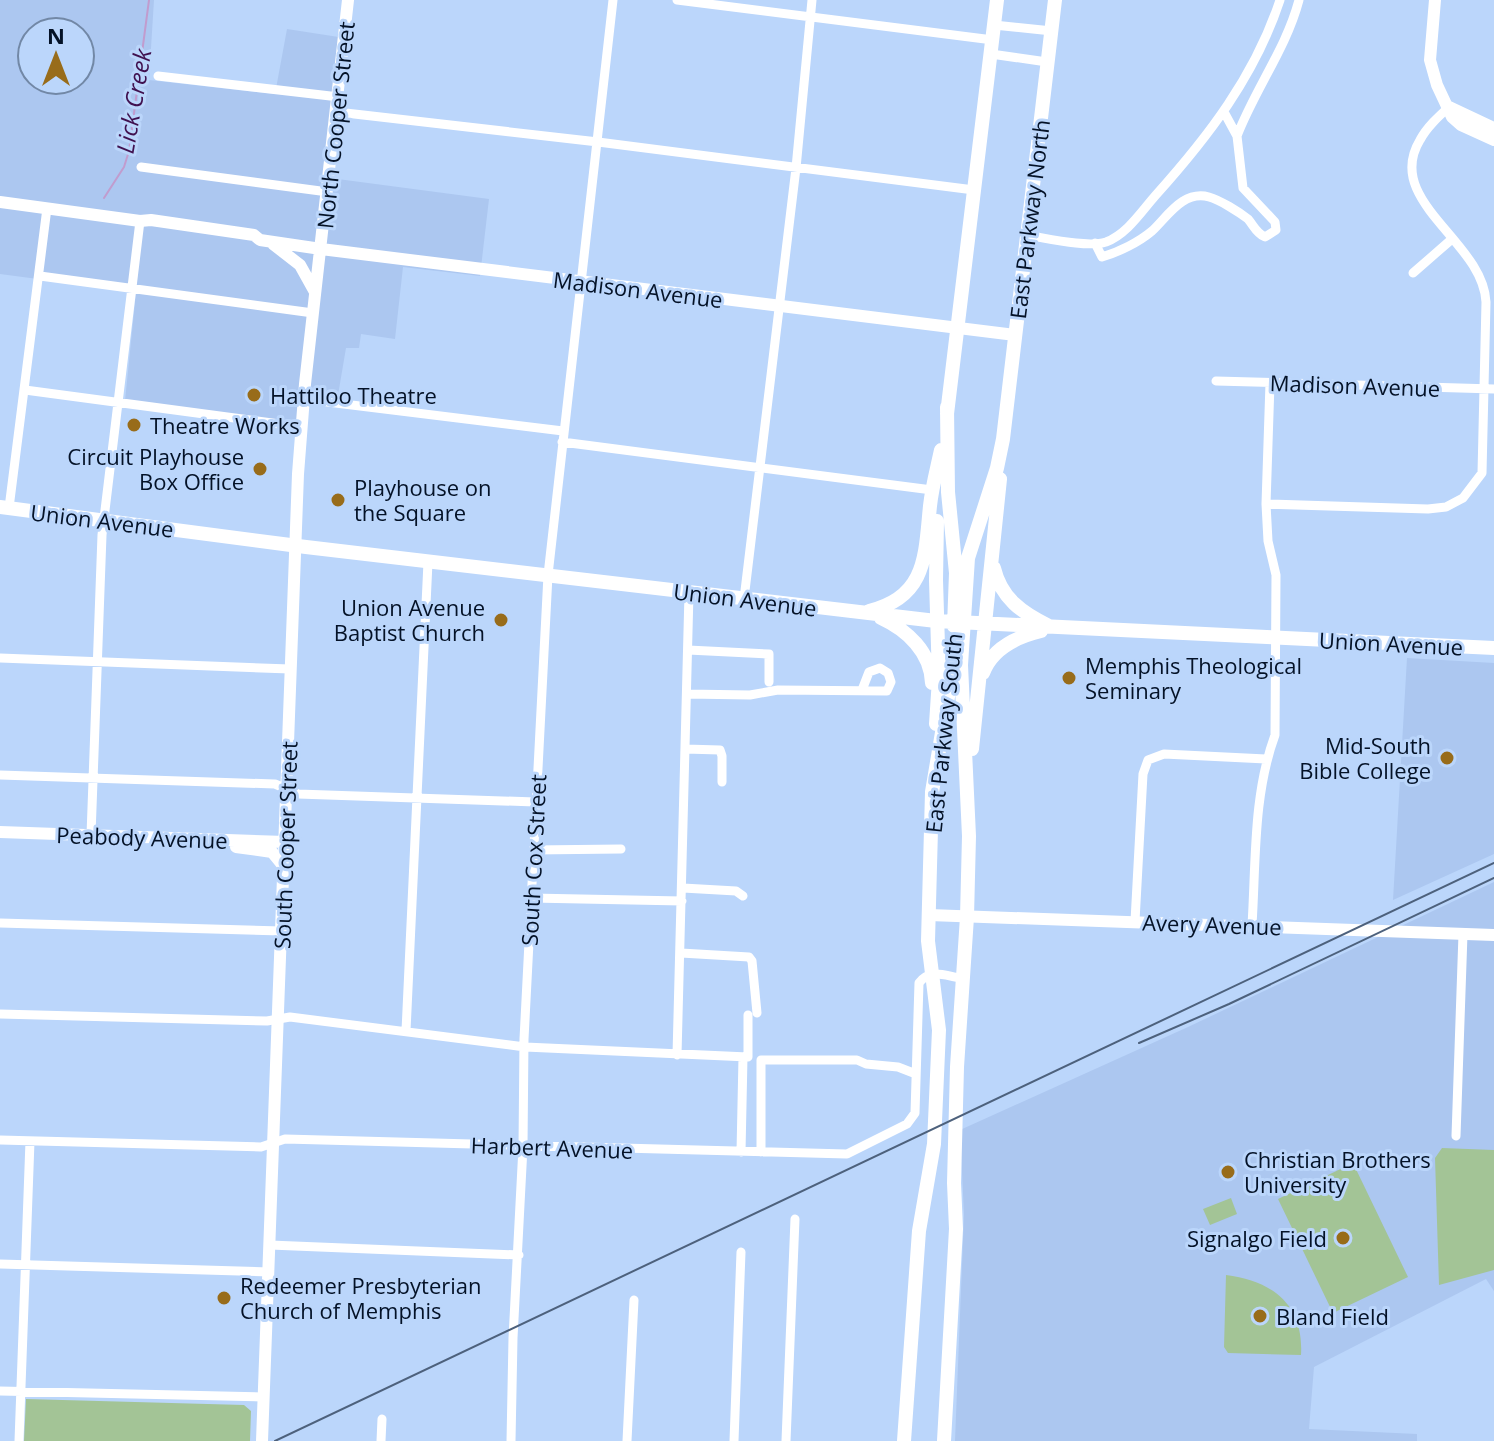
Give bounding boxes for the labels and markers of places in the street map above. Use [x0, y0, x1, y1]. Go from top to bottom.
place label: Hattiloo Theatre [270, 380, 437, 410]
marker: Hattiloo Theatre [245, 386, 263, 404]
place label: Theatre Works [150, 410, 300, 440]
marker: Theatre Works [125, 416, 143, 434]
place label: Circuit Playhouse Box Office [67, 441, 244, 496]
marker: Circuit Playhouse Box Office [251, 460, 269, 478]
place label: Playhouse on the Square [354, 472, 492, 527]
marker: Playhouse on the Square [329, 491, 347, 509]
place label: Union Avenue Baptist Church [334, 592, 485, 647]
marker: Union Avenue Baptist Church [492, 611, 510, 629]
place label: Memphis Theological Seminary [1085, 650, 1302, 705]
marker: Memphis Theological Seminary [1060, 669, 1078, 687]
place label: Mid-South Bible College [1299, 730, 1431, 785]
marker: Mid-South Bible College [1438, 749, 1456, 767]
place label: Christian Brothers University [1244, 1144, 1431, 1199]
marker: Christian Brothers University [1219, 1163, 1237, 1181]
place label: Signalgo Field [1187, 1223, 1327, 1253]
marker: Signalgo Field [1334, 1229, 1352, 1247]
place label: Redeemer Presbyterian Church of Memphis [240, 1270, 482, 1325]
marker: Redeemer Presbyterian Church of Memphis [215, 1289, 233, 1307]
place label: Bland Field [1276, 1301, 1389, 1331]
marker: Bland Field [1251, 1307, 1269, 1325]

